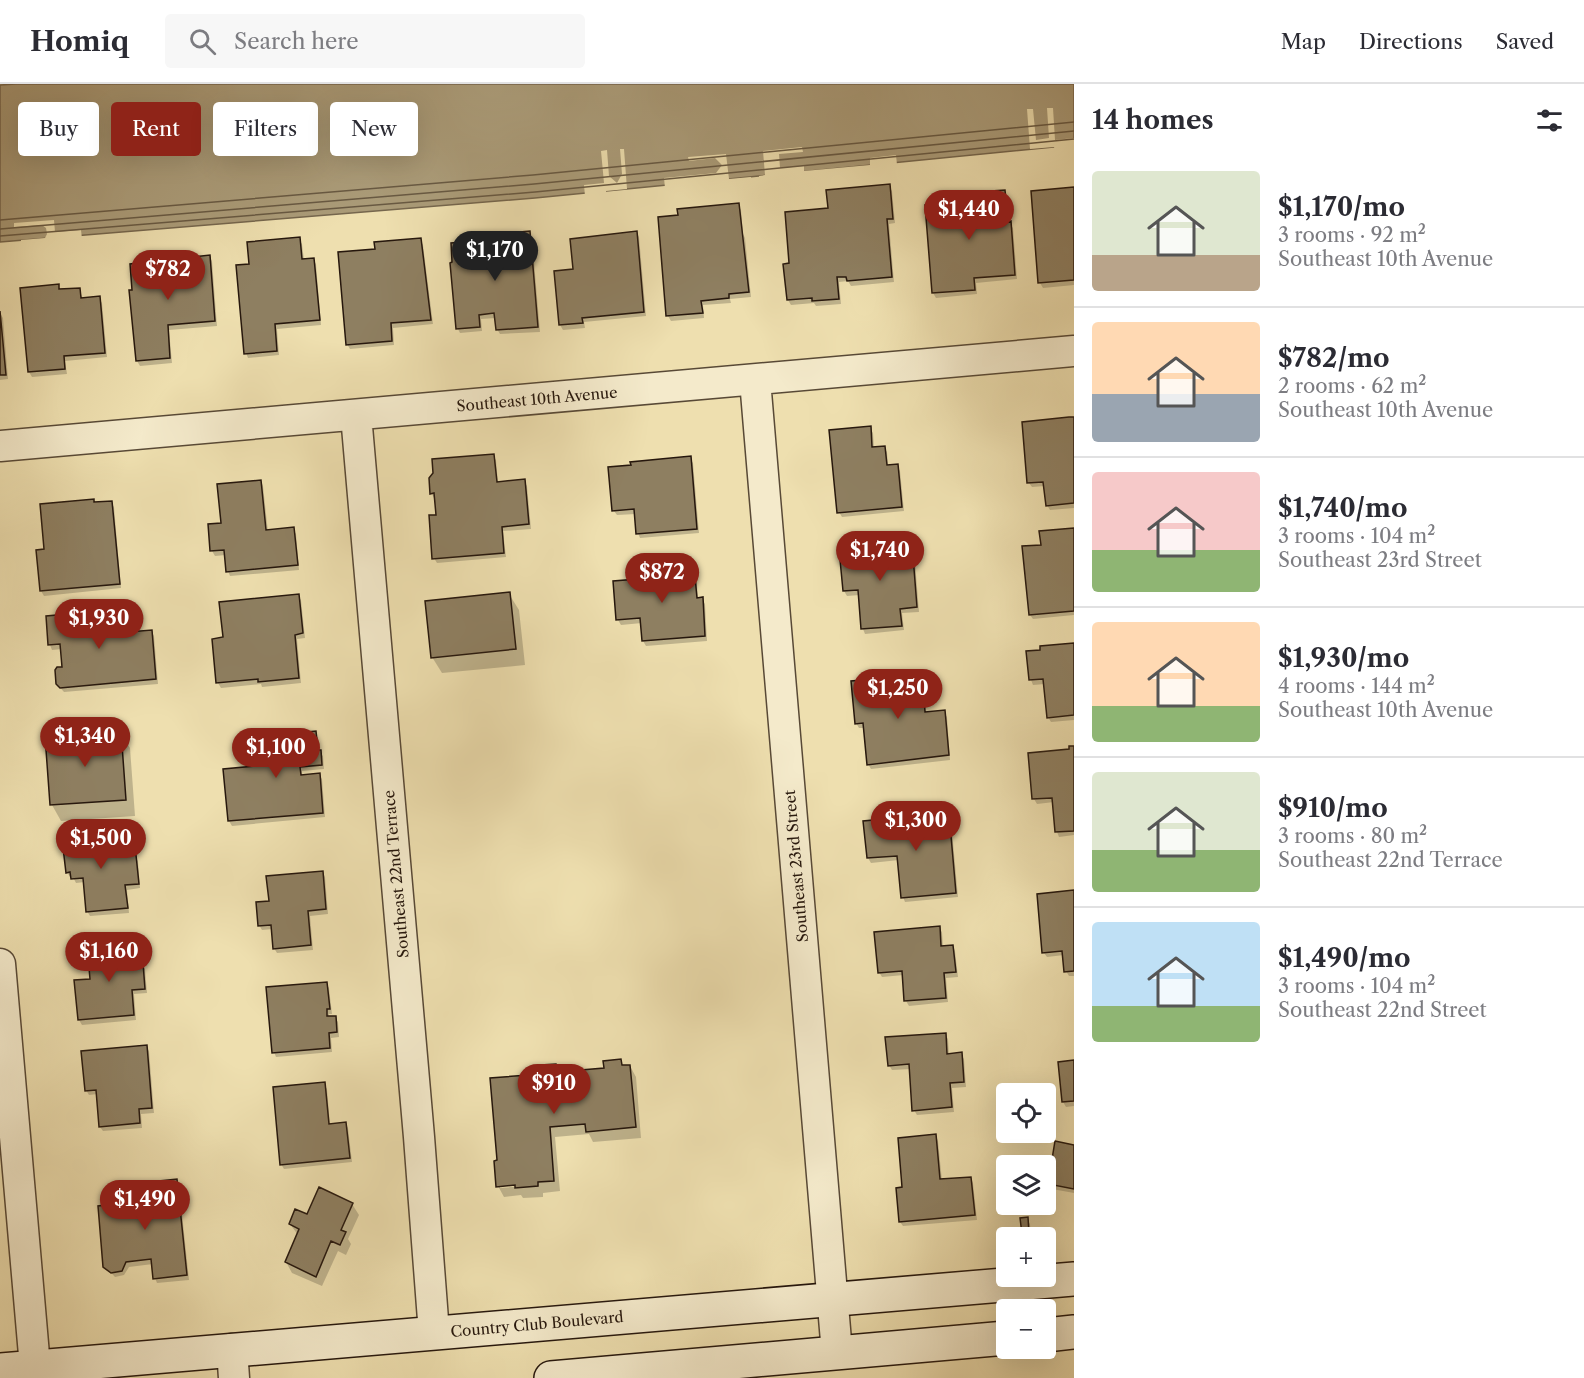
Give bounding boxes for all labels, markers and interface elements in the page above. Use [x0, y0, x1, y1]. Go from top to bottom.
search box [165, 14, 585, 68]
text: Homiq [30, 24, 129, 58]
icon: search [186, 25, 219, 58]
text: Search here [234, 28, 359, 55]
text: Map [1281, 29, 1326, 54]
text: Directions [1359, 29, 1463, 54]
text: Saved [1496, 29, 1554, 54]
chip: Buy [18, 102, 99, 156]
chip: Rent [111, 102, 201, 156]
chip: Filters [213, 102, 318, 156]
chip: New [330, 102, 418, 156]
text: 14 homes [1092, 104, 1214, 136]
icon: filters [1533, 104, 1566, 137]
pin: $1,440 [920, 190, 1018, 241]
text: $1,170/mo [1278, 191, 1405, 223]
icon: home [1140, 195, 1212, 267]
text: $1,440 [938, 197, 1000, 221]
text: 3 rooms · 92 m² [1278, 223, 1426, 247]
pin: $1,170 [446, 231, 544, 282]
text: $1,170 [466, 238, 524, 262]
text: Southeast 10th Avenue [1278, 247, 1493, 271]
pin: $782 [132, 250, 204, 301]
text: $782 [145, 257, 191, 281]
text: $782/mo [1278, 342, 1390, 374]
icon: home [1140, 346, 1212, 418]
text: 2 rooms · 62 m² [1278, 374, 1426, 398]
street label: Southeast 10th Avenue [456, 383, 618, 415]
text: Southeast 10th Avenue [1278, 398, 1493, 422]
text: $1,740/mo [1278, 492, 1407, 524]
icon: home [1140, 496, 1212, 568]
text: 3 rooms · 104 m² [1278, 524, 1435, 548]
pin: $1,740 [831, 531, 929, 582]
text: $1,740 [850, 538, 910, 562]
text: Southeast 23rd Street [1278, 548, 1482, 572]
pin: $872 [626, 553, 698, 604]
text: $872 [639, 560, 685, 584]
pin: $1,930 [50, 599, 148, 650]
text: $1,930 [68, 606, 130, 630]
text: $1,930/mo [1278, 642, 1409, 674]
icon: home [1140, 646, 1212, 718]
pin: $1,250 [849, 669, 947, 720]
text: 4 rooms · 144 m² [1278, 674, 1435, 698]
text: $1,250 [867, 676, 929, 700]
text: Southeast 10th Avenue [1278, 698, 1493, 722]
pin: $1,340 [36, 717, 134, 768]
text: $1,340 [54, 724, 116, 748]
pin: $1,100 [227, 728, 325, 779]
text: $1,100 [246, 735, 306, 759]
street label: Southeast 23rd Street [780, 788, 812, 943]
street label: Southeast 22nd Terrace [379, 789, 413, 959]
text: $910/mo [1278, 792, 1388, 824]
icon: home [1140, 796, 1212, 868]
pin: $1,300 [867, 801, 965, 852]
text: $1,300 [885, 808, 947, 832]
pin: $1,500 [52, 819, 150, 870]
text: 3 rooms · 80 m² [1278, 824, 1427, 848]
text: $1,500 [70, 826, 132, 850]
text: Southeast 22nd Terrace [1278, 848, 1503, 872]
pin: $1,160 [60, 932, 158, 983]
text: $1,160 [79, 939, 139, 963]
text: $1,490/mo [1278, 942, 1411, 974]
icon: home [1140, 946, 1212, 1018]
text: 3 rooms · 104 m² [1278, 974, 1435, 998]
text: Southeast 22nd Street [1278, 998, 1487, 1022]
pin: $910 [518, 1064, 590, 1115]
text: $910 [532, 1071, 576, 1095]
map controls [996, 1083, 1056, 1359]
button: locate [996, 1083, 1056, 1143]
button: layers [996, 1155, 1056, 1215]
pin: $1,490 [96, 1180, 194, 1231]
text: $1,490 [114, 1187, 176, 1211]
button: + [996, 1227, 1056, 1287]
button: − [996, 1299, 1056, 1359]
street label: Country Club Boulevard [450, 1307, 624, 1341]

